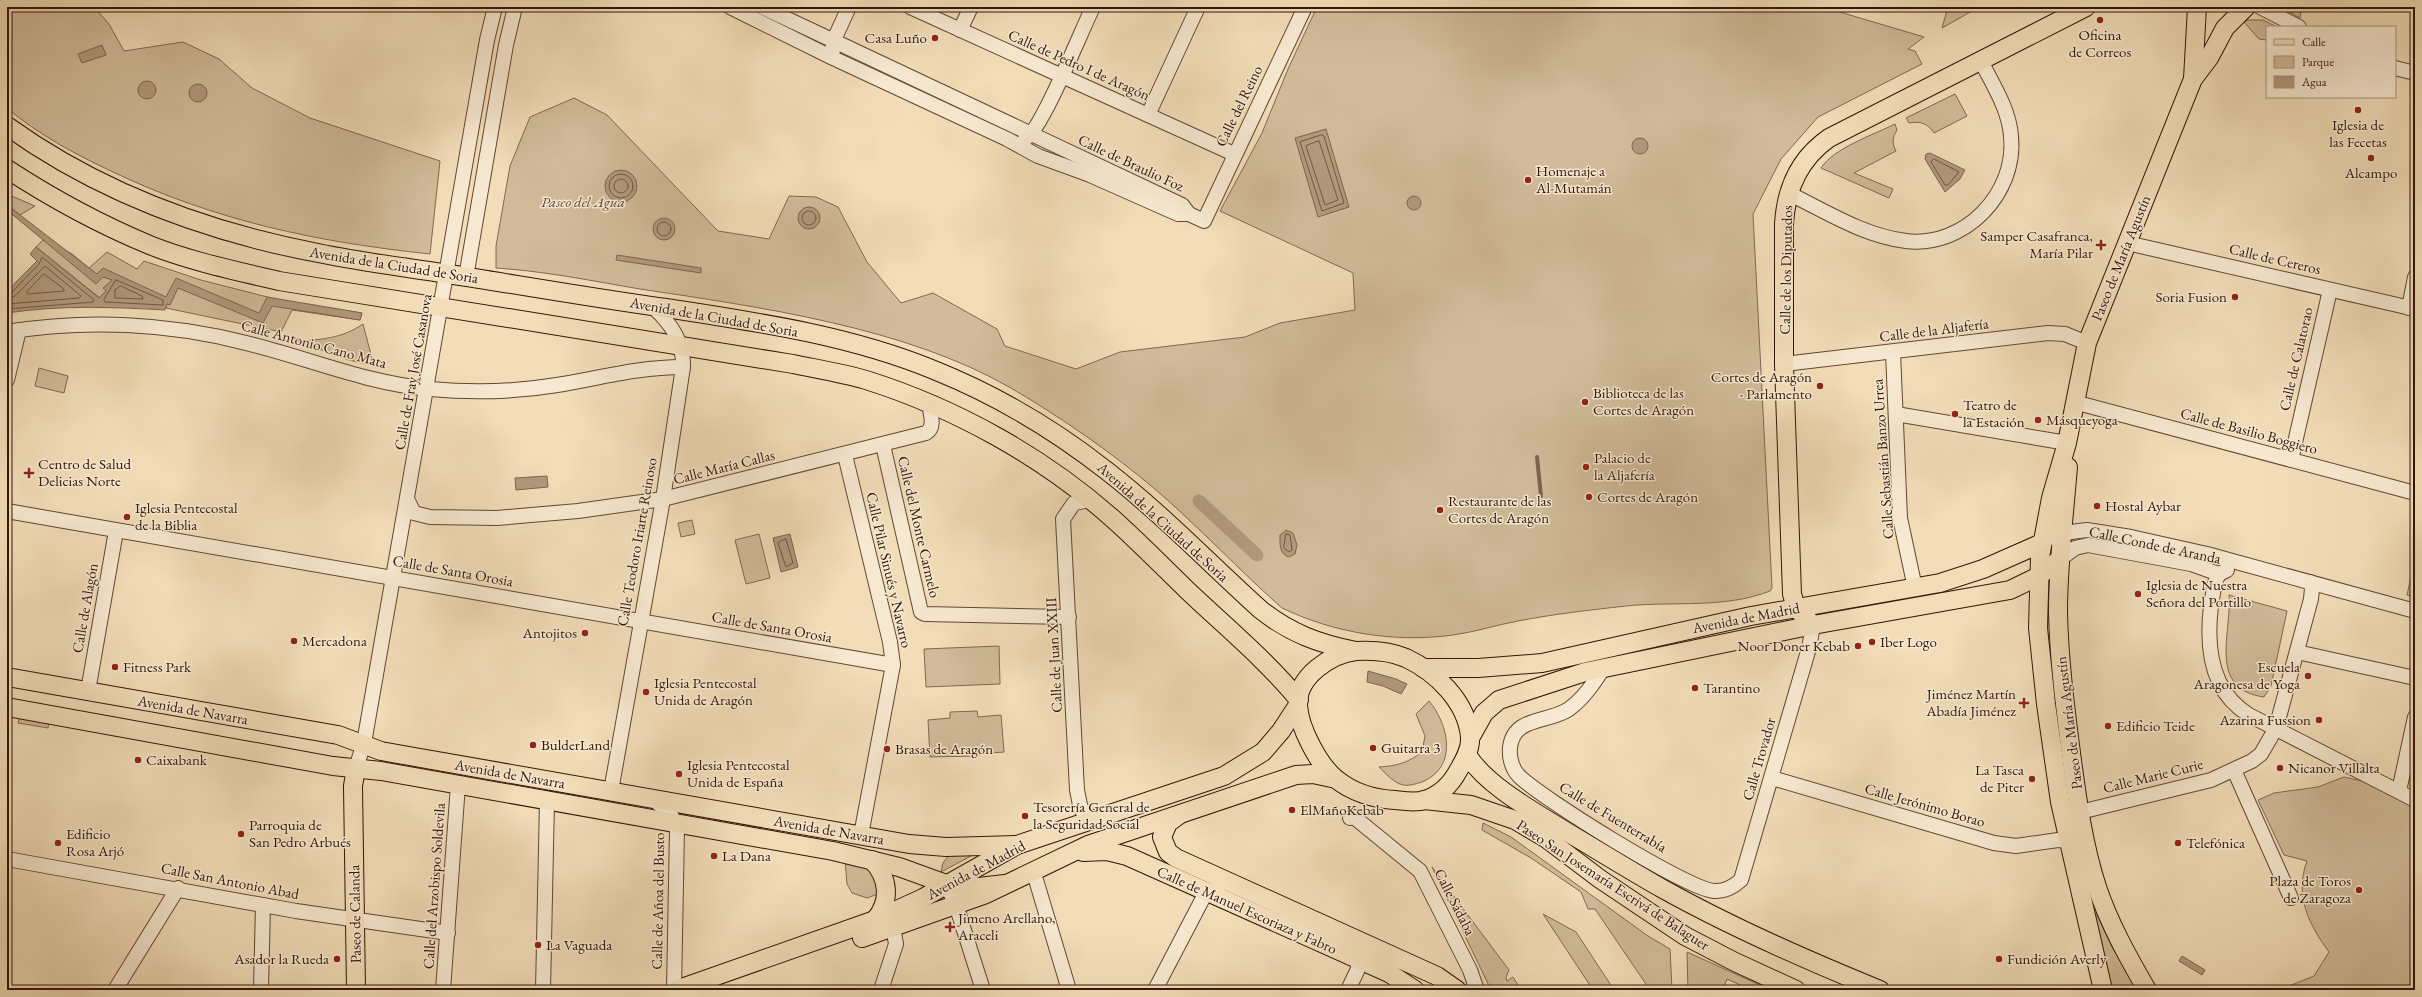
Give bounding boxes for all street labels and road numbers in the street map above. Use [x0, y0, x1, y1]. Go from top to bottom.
street label: Calle de Pedro I de Aragón [1005, 25, 1153, 104]
street label: Calle del Reino [1211, 62, 1266, 150]
street label: Calle de Braulio Foz [1075, 130, 1187, 196]
street label: Paseo de María Agustín [2087, 192, 2154, 323]
street label: Calle de los Diputados [1775, 205, 1796, 335]
street label: Calle de Cereros [2227, 239, 2323, 278]
street label: Avenida de la Ciudad de Soria [307, 242, 480, 287]
street label: Calle de Fray José Casanova [389, 292, 436, 452]
street label: Avenida de la Ciudad de Soria [628, 292, 800, 341]
street label: Calle de Calatorao [2274, 305, 2317, 413]
street label: Calle de la Aljafería [1878, 313, 1990, 346]
street label: Calle Antonio Cano Mata [239, 315, 389, 372]
street label: Calle Sebastián Banzo Urrea [1867, 378, 1898, 540]
street label: Calle de Basilio Boggiero [2178, 403, 2320, 458]
street label: Calle María Callas [671, 445, 777, 488]
street label: Calle del Monte Carmelo [894, 454, 945, 600]
street label: Calle Teodoro Iriarte Reinoso [612, 456, 661, 628]
street label: Avenida de la Ciudad de Soria [1093, 457, 1233, 586]
street label: Calle Pilar Sinués y Navarro [862, 490, 917, 650]
street label: Calle Conde de Aranda [2087, 521, 2223, 568]
street label: Calle de Santa Orosia [391, 551, 515, 590]
street label: Calle de Alagón [67, 561, 102, 654]
street label: Calle de Juan XXIII [1041, 597, 1066, 713]
street label: Avenida de Madrid [1690, 598, 1802, 637]
street label: Calle de Santa Orosia [710, 607, 834, 646]
street label: Paseo de María Agustín [2051, 655, 2086, 791]
street label: Avenida de Navarra [135, 690, 250, 729]
street label: Calle Trovador [1738, 715, 1779, 803]
street label: Avenida de Navarra [452, 754, 567, 793]
street label: Calle Marie Curie [2101, 754, 2205, 797]
street label: Calle de Fuenterrabía [1556, 777, 1671, 856]
street label: Calle Jerónimo Borao [1863, 778, 1988, 831]
street label: Calle del Arzobispo Soldevila [418, 802, 449, 970]
street label: Avenida de Navarra [771, 810, 886, 849]
street label: Paseo San Josemaría Escrivá de Balaguer [1513, 815, 1713, 954]
street label: Calle de Añoa del Busto [647, 832, 668, 970]
street label: Avenida de Madrid [922, 835, 1029, 904]
street label: Calle San Antonio Abad [159, 858, 301, 903]
street label: Calle de Manuel Escoriaza y Fabro [1154, 861, 1340, 958]
street label: Paseo de Calanda [344, 865, 365, 963]
street label: Calle Sádaba [1430, 865, 1480, 938]

